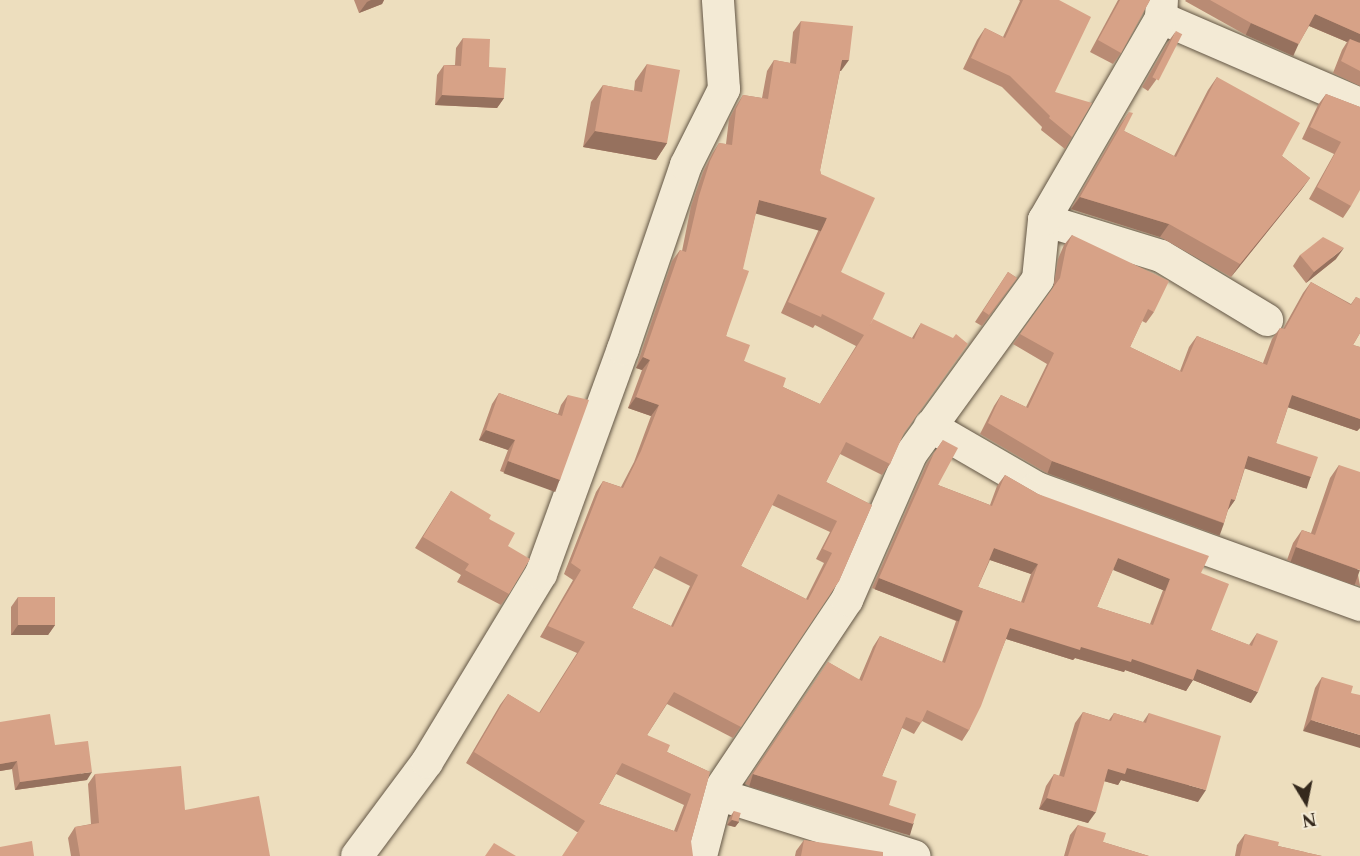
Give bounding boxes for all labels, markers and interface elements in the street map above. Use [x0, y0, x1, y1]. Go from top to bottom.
north arrow [1276, 772, 1336, 832]
text: N [1301, 809, 1318, 831]

